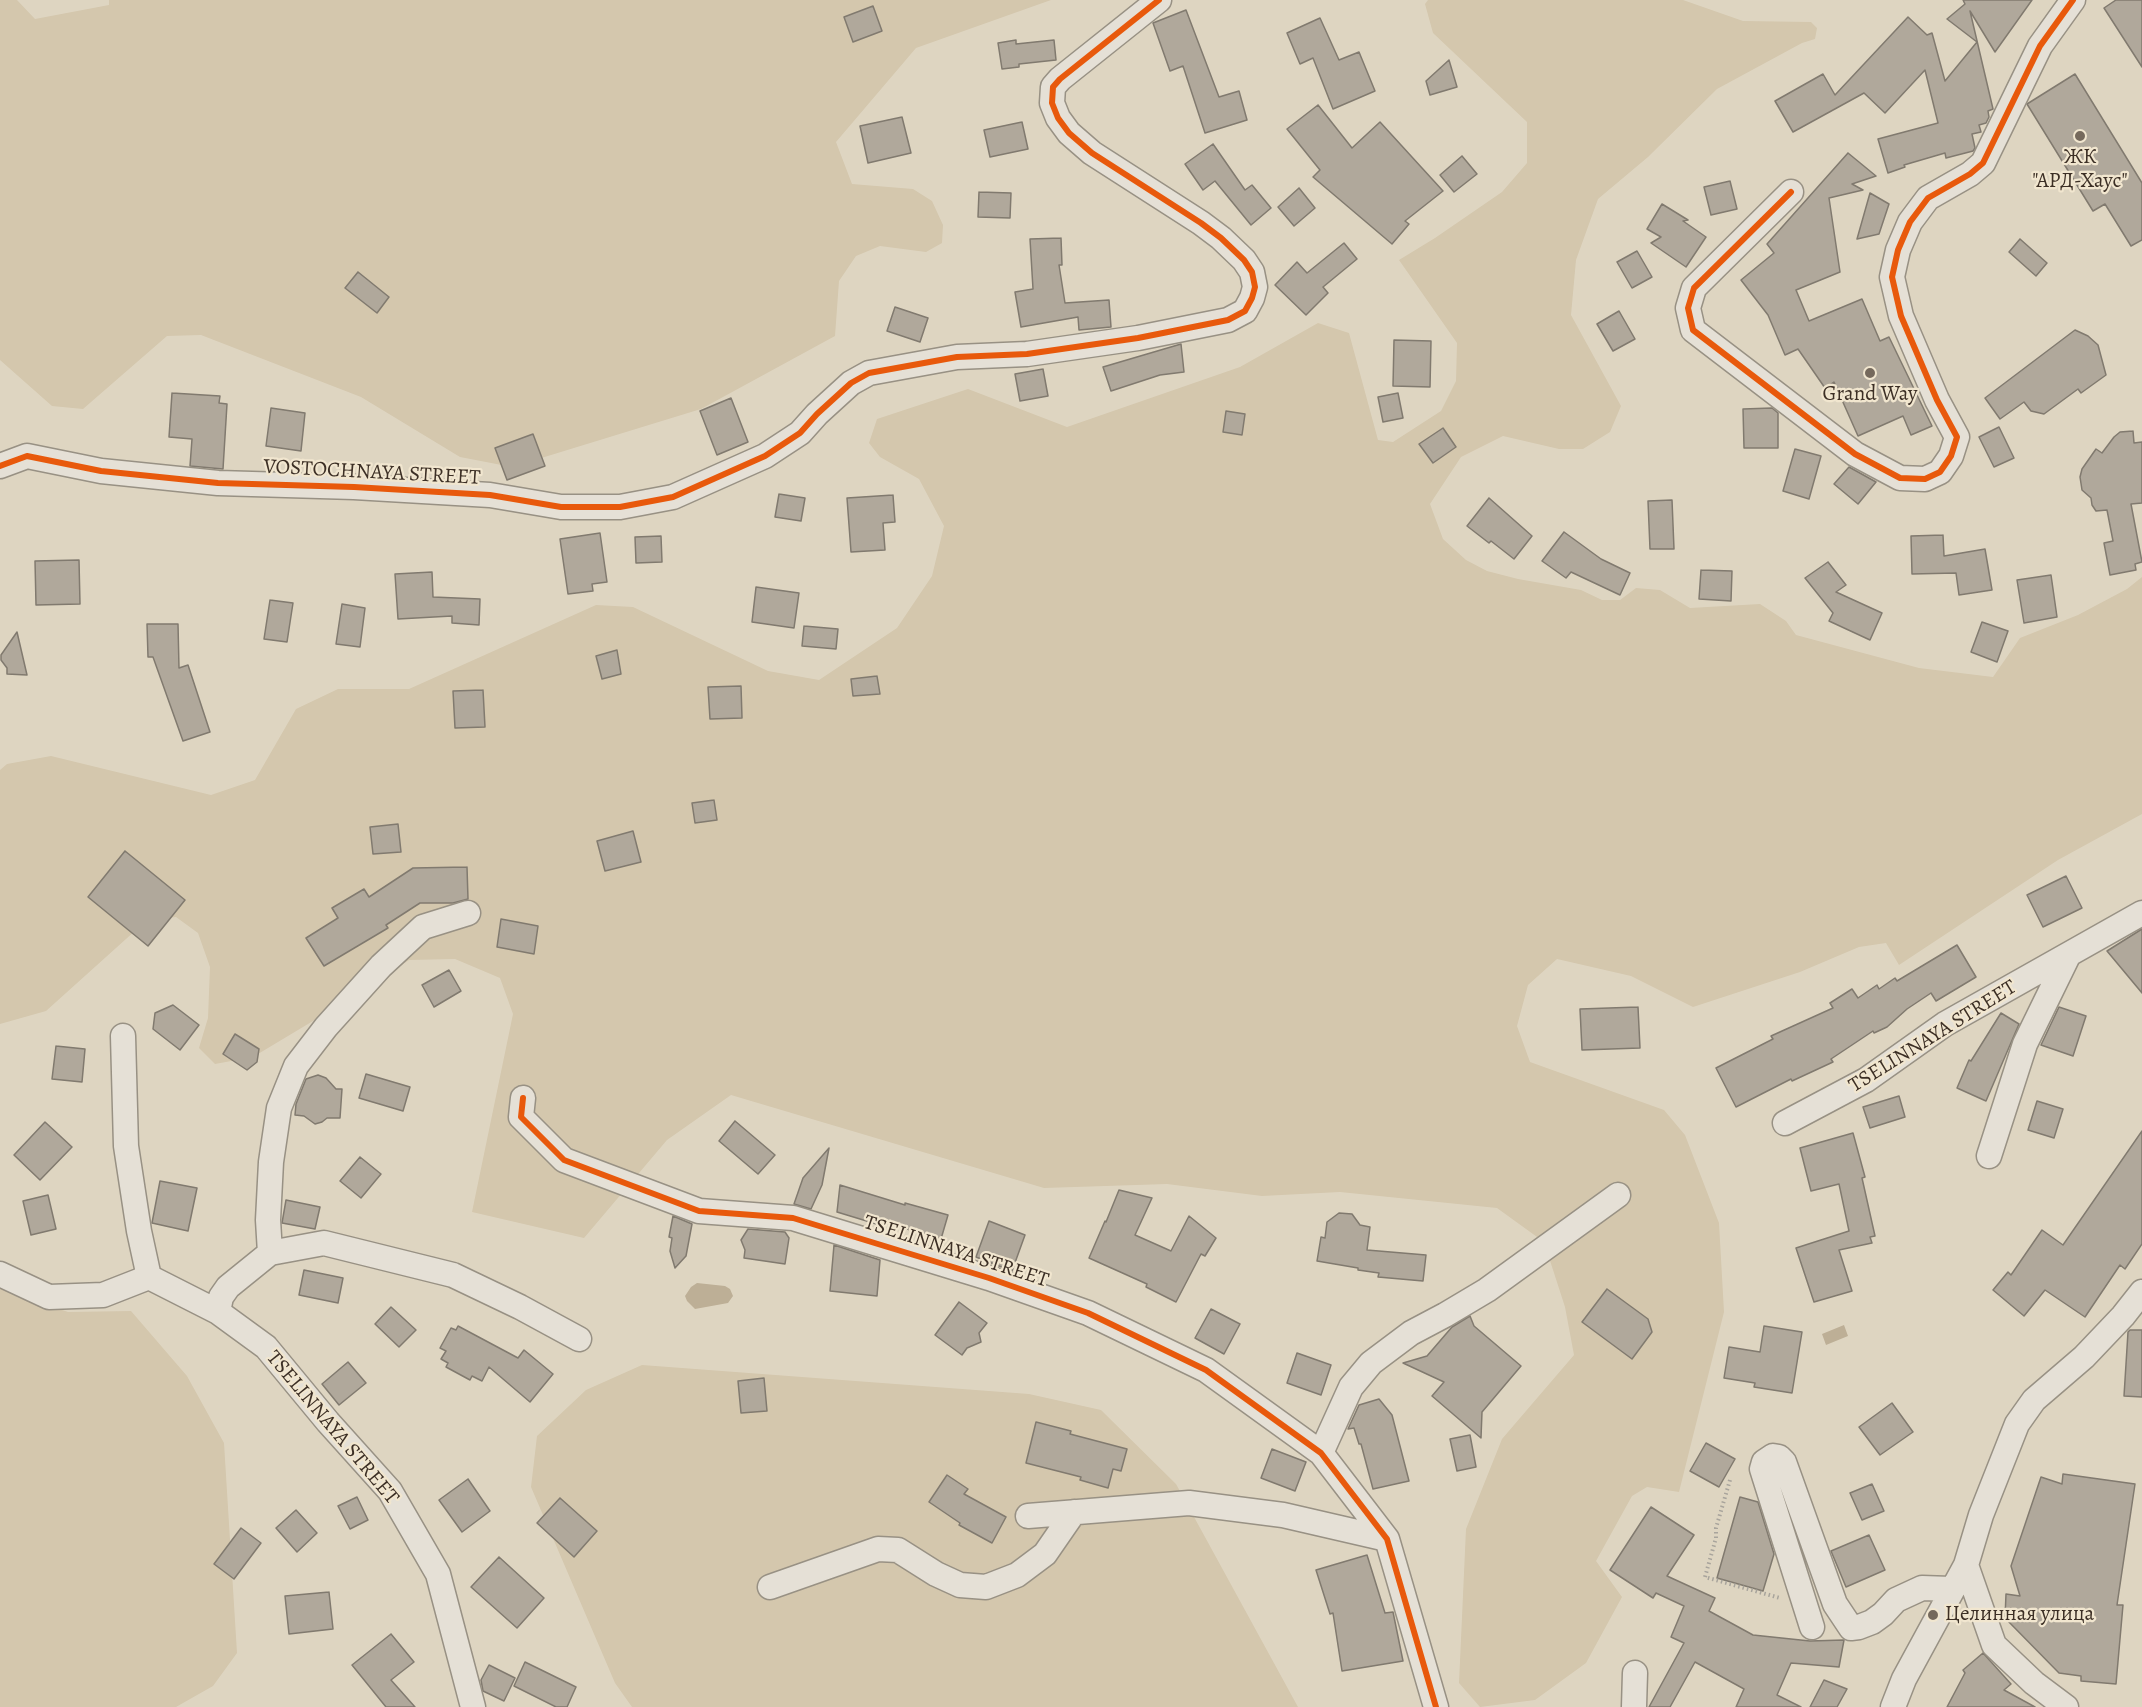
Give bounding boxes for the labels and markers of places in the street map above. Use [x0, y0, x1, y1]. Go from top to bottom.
marker: ЖК "АРД-Хаус" [2073, 129, 2087, 143]
place label: ЖК "АРД-Хаус" [2032, 145, 2128, 195]
marker: Grand Way [1863, 366, 1877, 380]
place label: Grand Way [1823, 382, 1917, 408]
place label: Целинная улица [1945, 1602, 2094, 1628]
marker: Целинная улица [1926, 1608, 1940, 1622]

